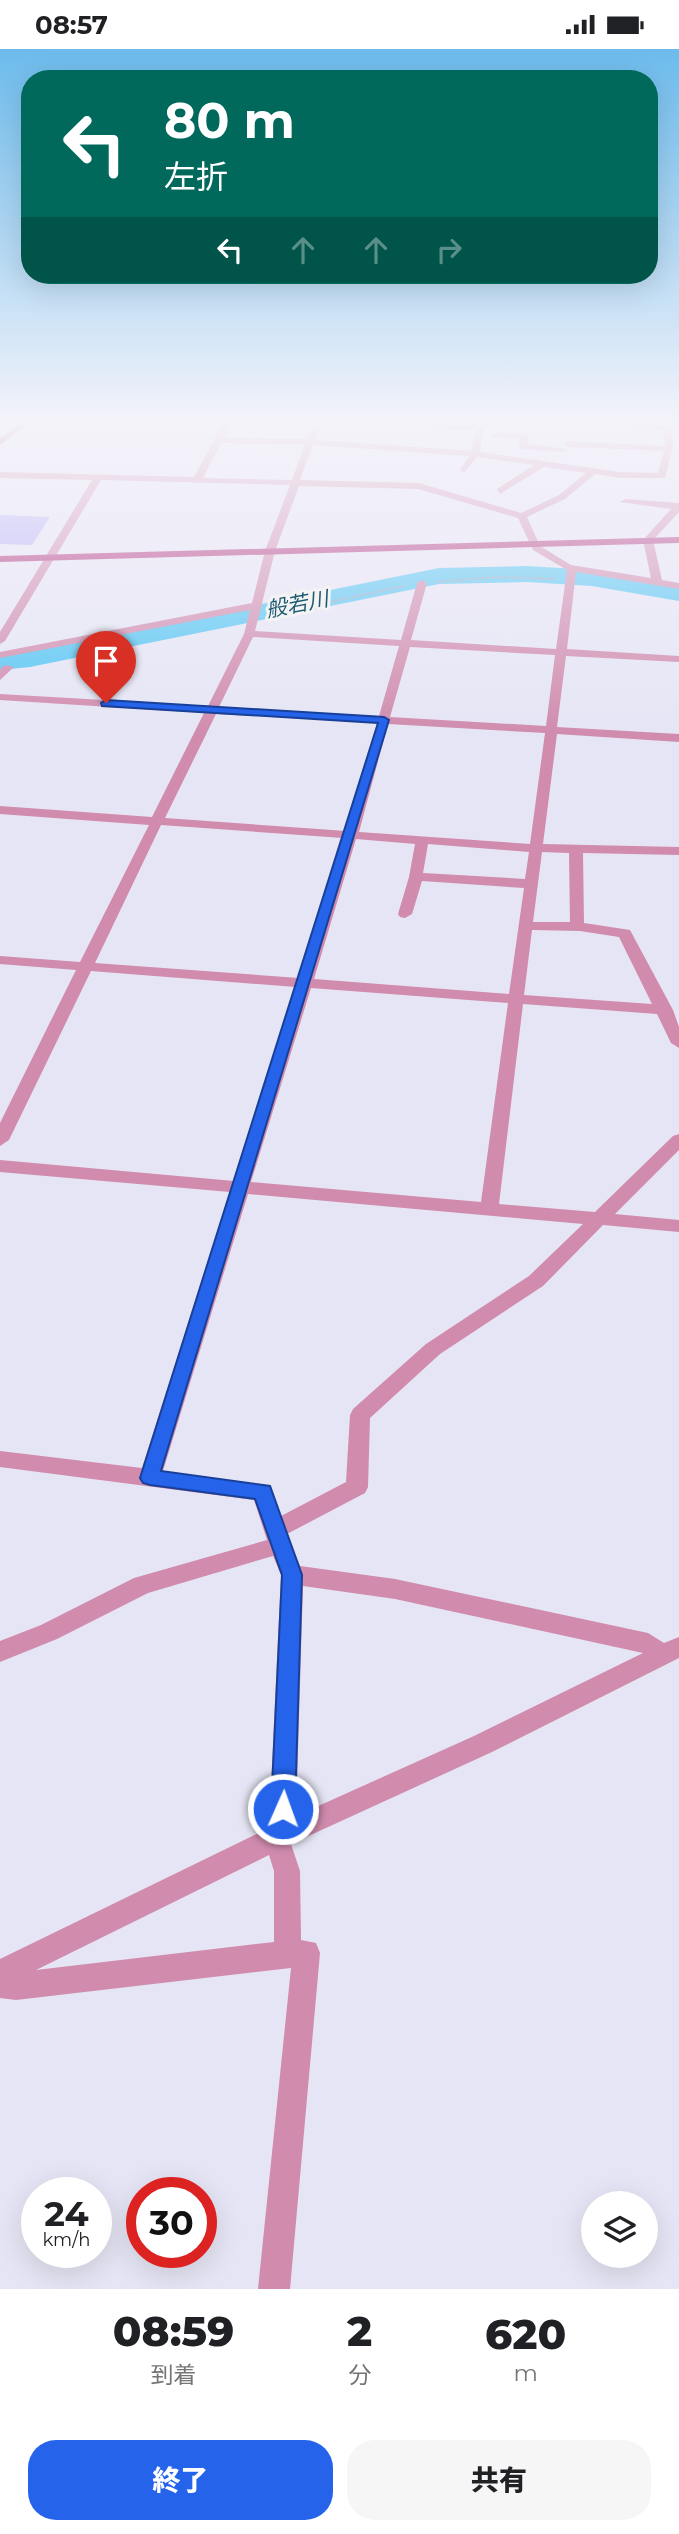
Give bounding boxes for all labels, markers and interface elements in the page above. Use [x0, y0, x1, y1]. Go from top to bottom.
text: 08:57 [35, 9, 108, 41]
text: 80 m [164, 91, 295, 150]
icon: left [49, 98, 140, 189]
text: 左折 [164, 157, 228, 196]
icon: left [211, 231, 249, 269]
icon: ahead [284, 231, 322, 269]
icon: ahead [357, 231, 395, 269]
icon: right [430, 231, 468, 269]
water label: 般若川 [264, 585, 332, 622]
pin [76, 631, 136, 703]
icon: arrive [87, 642, 125, 680]
position arrow [246, 1772, 320, 1846]
speed limit sign: 30 [126, 2177, 217, 2268]
map controls [581, 2191, 658, 2268]
button: layers [581, 2191, 658, 2268]
text: 24 [44, 2192, 89, 2235]
text: km/h [42, 2229, 91, 2251]
text: 08:59 [113, 2305, 234, 2357]
text: 2 [347, 2305, 372, 2357]
text: 620 [485, 2308, 566, 2360]
text: m [513, 2359, 538, 2387]
text: 到着 [151, 2361, 197, 2389]
text: 分 [348, 2361, 371, 2389]
button: 終了 [28, 2440, 333, 2520]
button: 共有 [347, 2440, 651, 2520]

